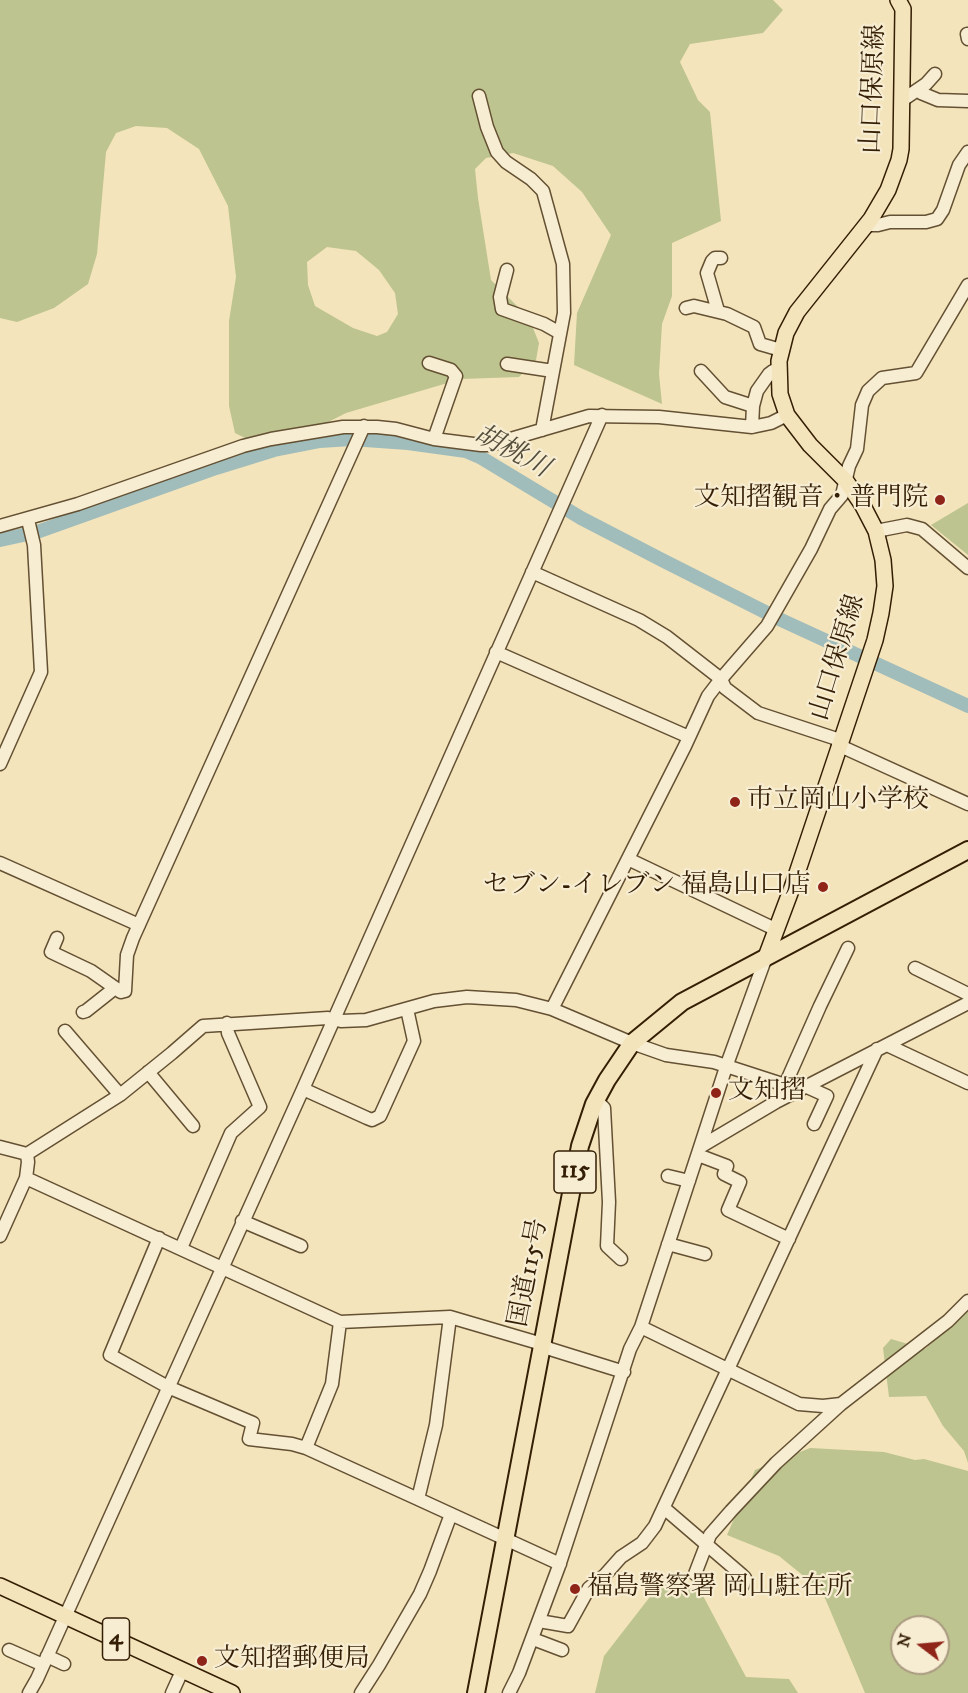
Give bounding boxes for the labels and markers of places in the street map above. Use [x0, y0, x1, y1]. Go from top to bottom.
place label: 文知摺観音・普門院 [694, 484, 928, 516]
marker: 文知摺観音・普門院 [933, 493, 947, 507]
place label: 市立岡山小学校 [747, 786, 929, 818]
marker: 市立岡山小学校 [728, 795, 742, 809]
place label: セブン-イレブン 福島山口店 [483, 871, 811, 903]
marker: セブン-イレブン 福島山口店 [816, 880, 830, 894]
place label: 文知摺 [728, 1077, 806, 1109]
marker: 文知摺 [709, 1086, 723, 1100]
place label: 福島警察署 岡山駐在所 [587, 1573, 853, 1605]
marker: 福島警察署 岡山駐在所 [568, 1582, 582, 1596]
place label: 文知摺郵便局 [214, 1645, 370, 1677]
marker: 文知摺郵便局 [195, 1654, 209, 1668]

